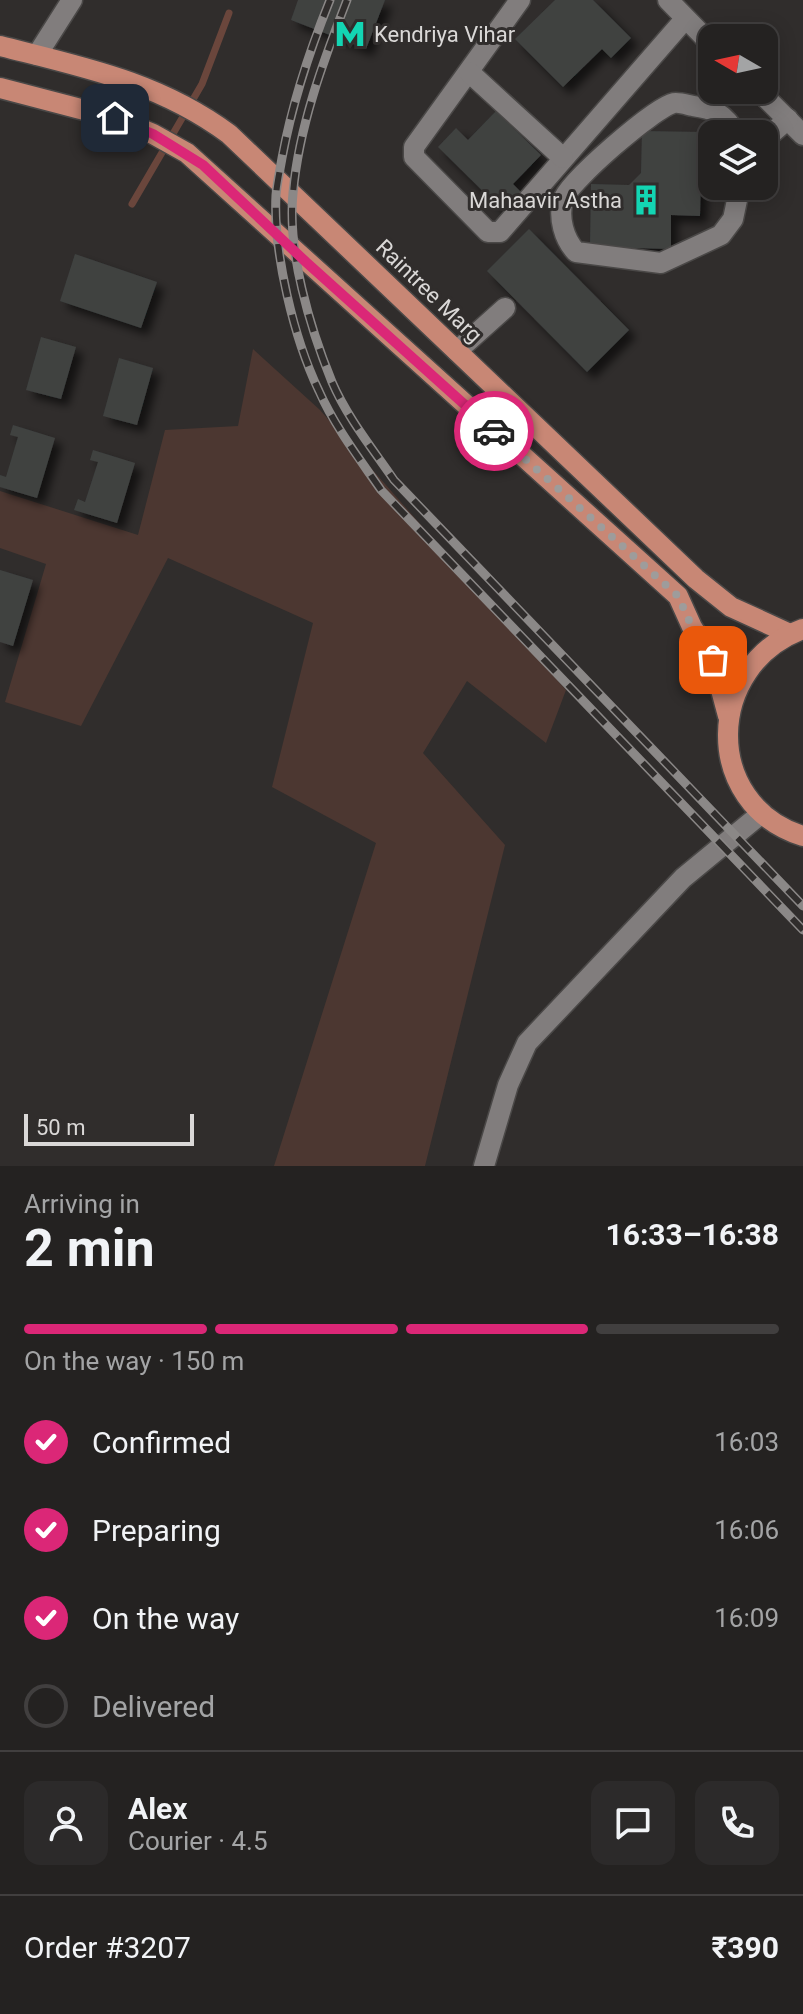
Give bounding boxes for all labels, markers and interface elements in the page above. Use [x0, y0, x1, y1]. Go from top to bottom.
metro station icon: Kendriya Vihar [333, 17, 367, 51]
place label: Kendriya Vihar [374, 22, 516, 47]
north arrow [698, 24, 778, 104]
map controls [698, 24, 778, 200]
pin [81, 84, 149, 152]
icon: home [93, 96, 137, 140]
button: layers [698, 120, 778, 200]
building icon: Mahaavir Astha [629, 183, 663, 217]
place label: Mahaavir Astha [469, 188, 622, 213]
street label: Raintree Marg [371, 234, 487, 348]
courier [454, 391, 534, 471]
icon: car [472, 409, 516, 453]
pin [679, 626, 747, 694]
icon: bag [691, 638, 735, 682]
scale bar [24, 1110, 194, 1146]
text: 50 m [36, 1115, 85, 1140]
text: Arriving in [24, 1189, 140, 1219]
text: 16:33–16:38 [605, 1217, 779, 1252]
text: 2 min [24, 1218, 155, 1279]
text: On the way · 150 m [24, 1346, 244, 1376]
icon: check [24, 1420, 68, 1464]
text: Confirmed [92, 1425, 231, 1460]
text: 16:03 [714, 1427, 779, 1457]
icon: check [24, 1508, 68, 1552]
text: Preparing [92, 1513, 221, 1548]
text: 16:06 [714, 1515, 779, 1545]
icon: check [24, 1596, 68, 1640]
text: On the way [92, 1601, 239, 1636]
text: 16:09 [714, 1603, 779, 1633]
text: Delivered [92, 1689, 215, 1724]
button: person [24, 1781, 108, 1865]
button: chat [591, 1781, 675, 1865]
button: phone [695, 1781, 779, 1865]
text: Alex [128, 1791, 188, 1826]
text: Courier · 4.5 [128, 1826, 268, 1856]
text: Order #3207 [24, 1930, 191, 1965]
text: ₹390 [712, 1930, 779, 1965]

